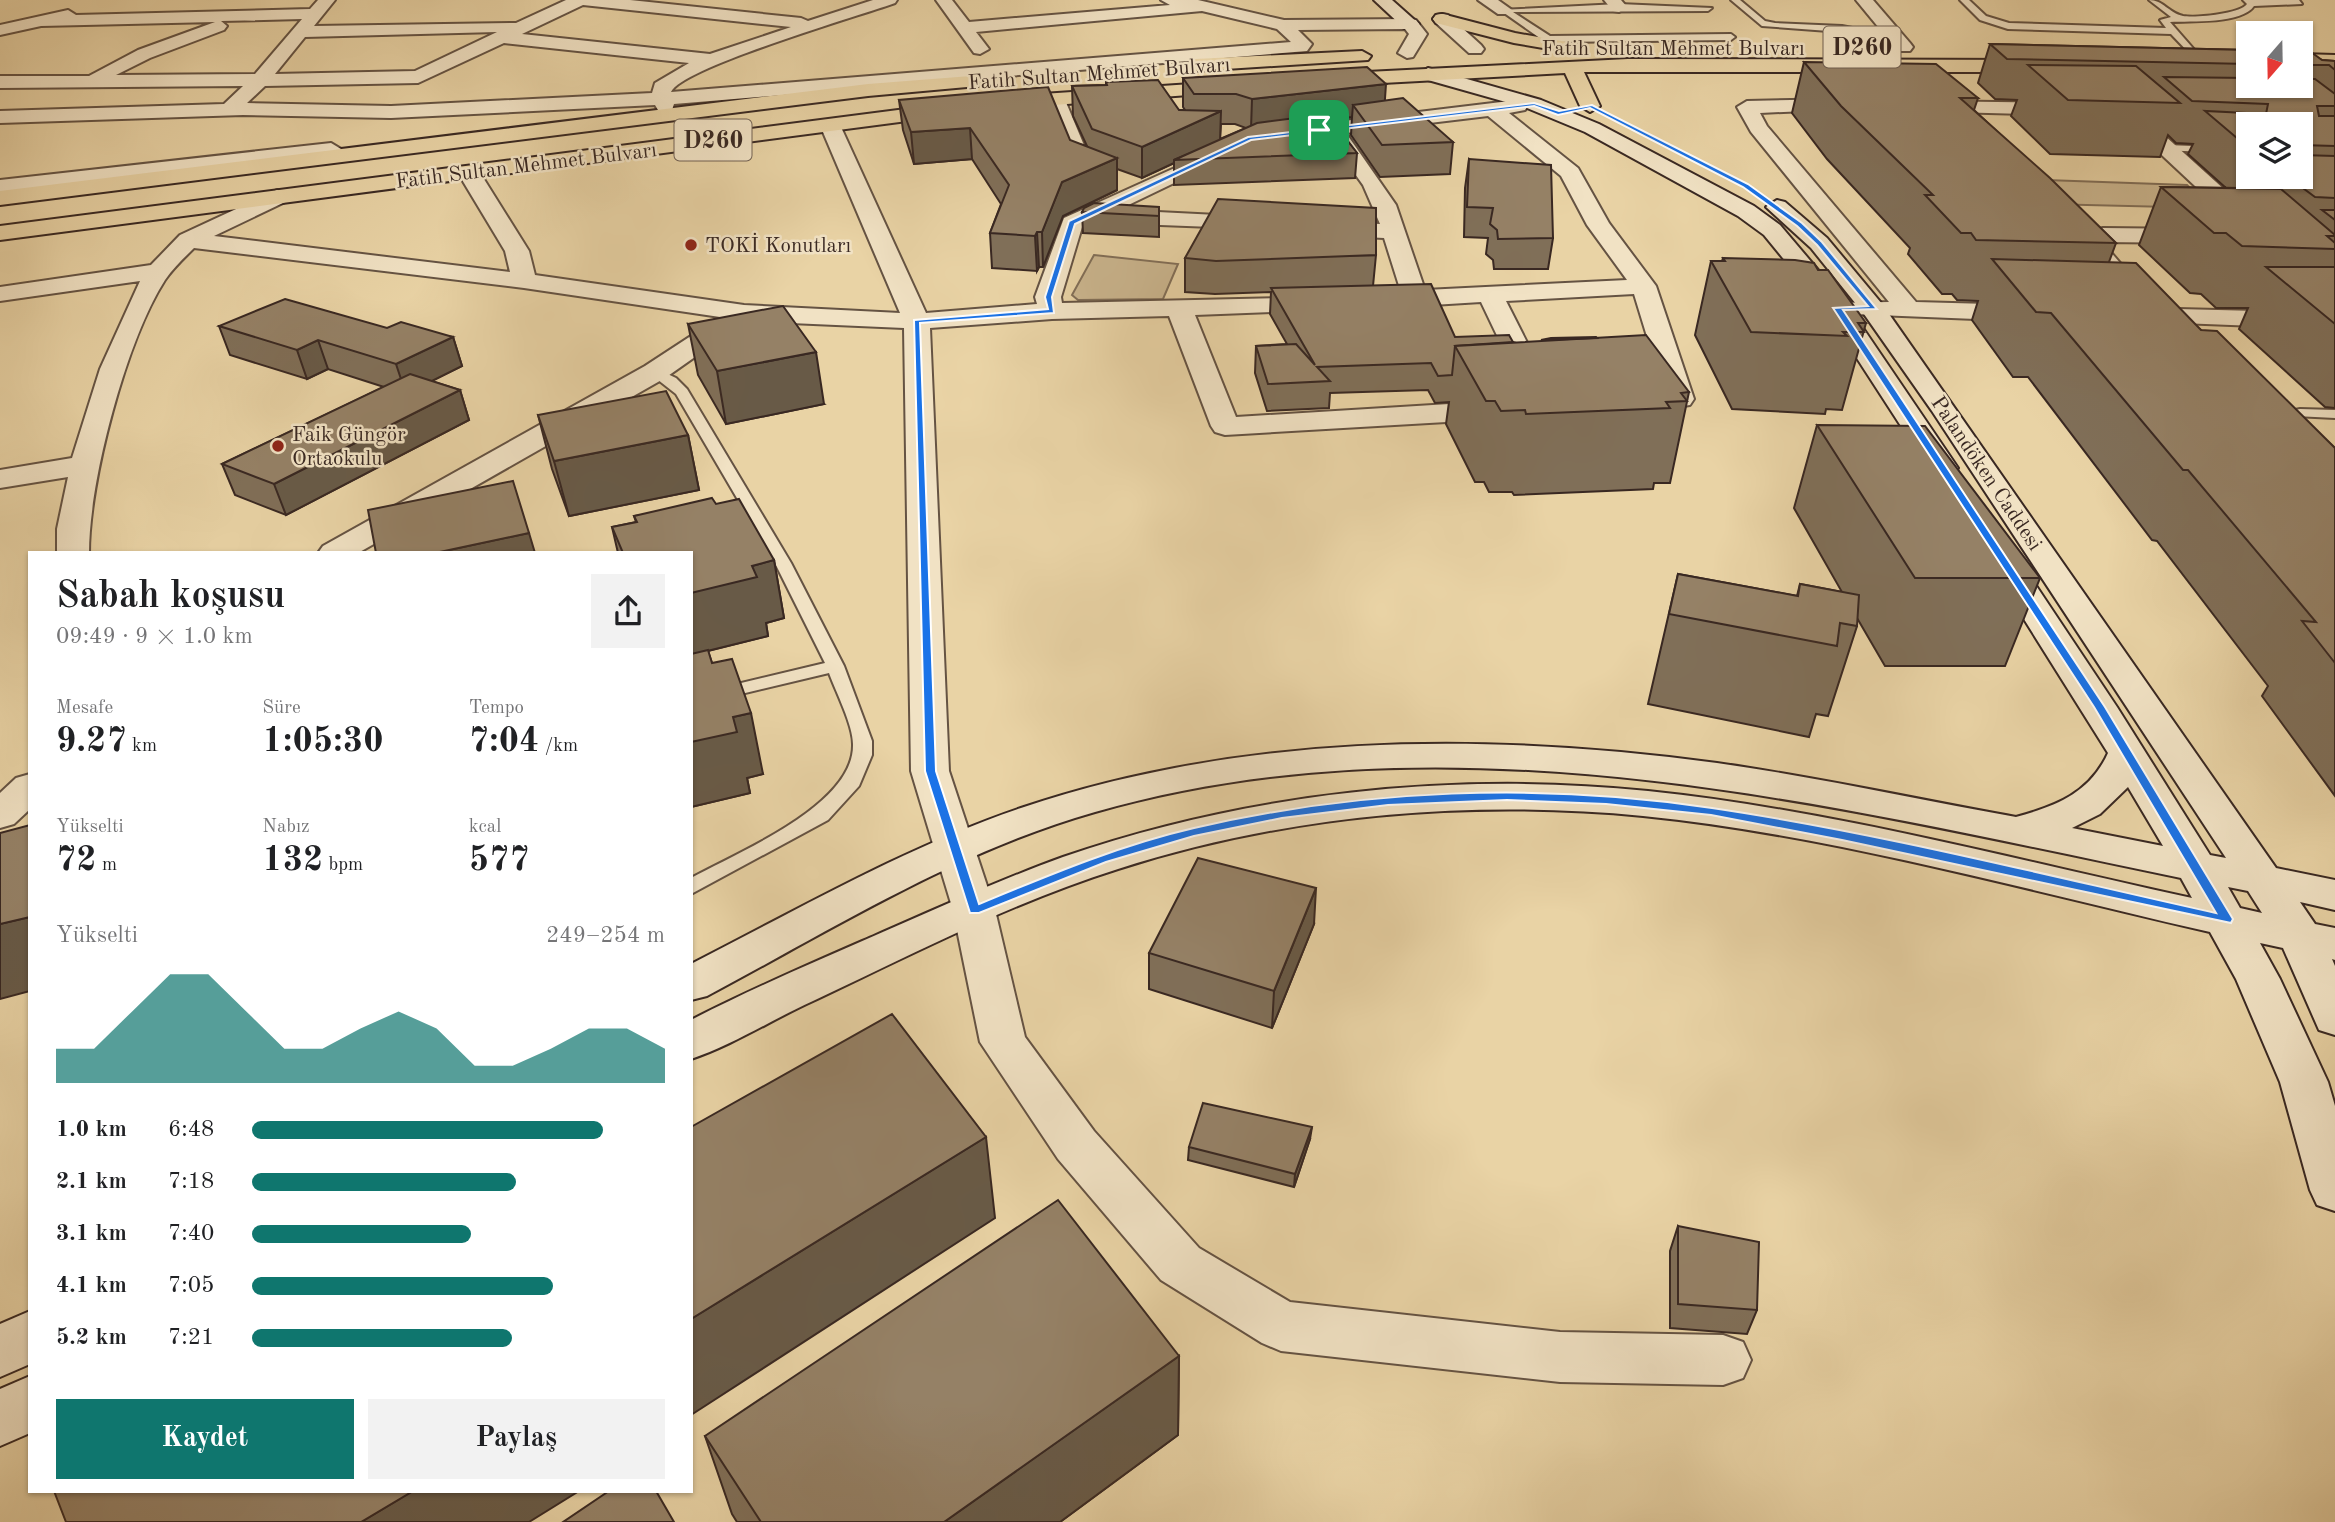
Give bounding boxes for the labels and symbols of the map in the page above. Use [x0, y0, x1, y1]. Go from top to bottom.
north arrow [2236, 21, 2314, 98]
road number: D260 [1824, 27, 1900, 68]
street label: Fatih Sultan Mehmet Bulvarı [1541, 39, 1805, 60]
street label: Fatih Sultan Mehmet Bulvarı [967, 55, 1231, 94]
pin [1289, 100, 1349, 160]
road number: D260 [674, 120, 752, 160]
street label: Fatih Sultan Mehmet Bulvarı [394, 140, 658, 193]
place label: TOKİ Konutları [705, 232, 851, 257]
marker: TOKİ Konutları [683, 237, 699, 253]
street label: Palandöken Caddesi [1926, 393, 2045, 555]
place label: Faik Güngör Ortaokulu [292, 425, 406, 470]
marker: Faik Güngör Ortaokulu [270, 438, 286, 454]

